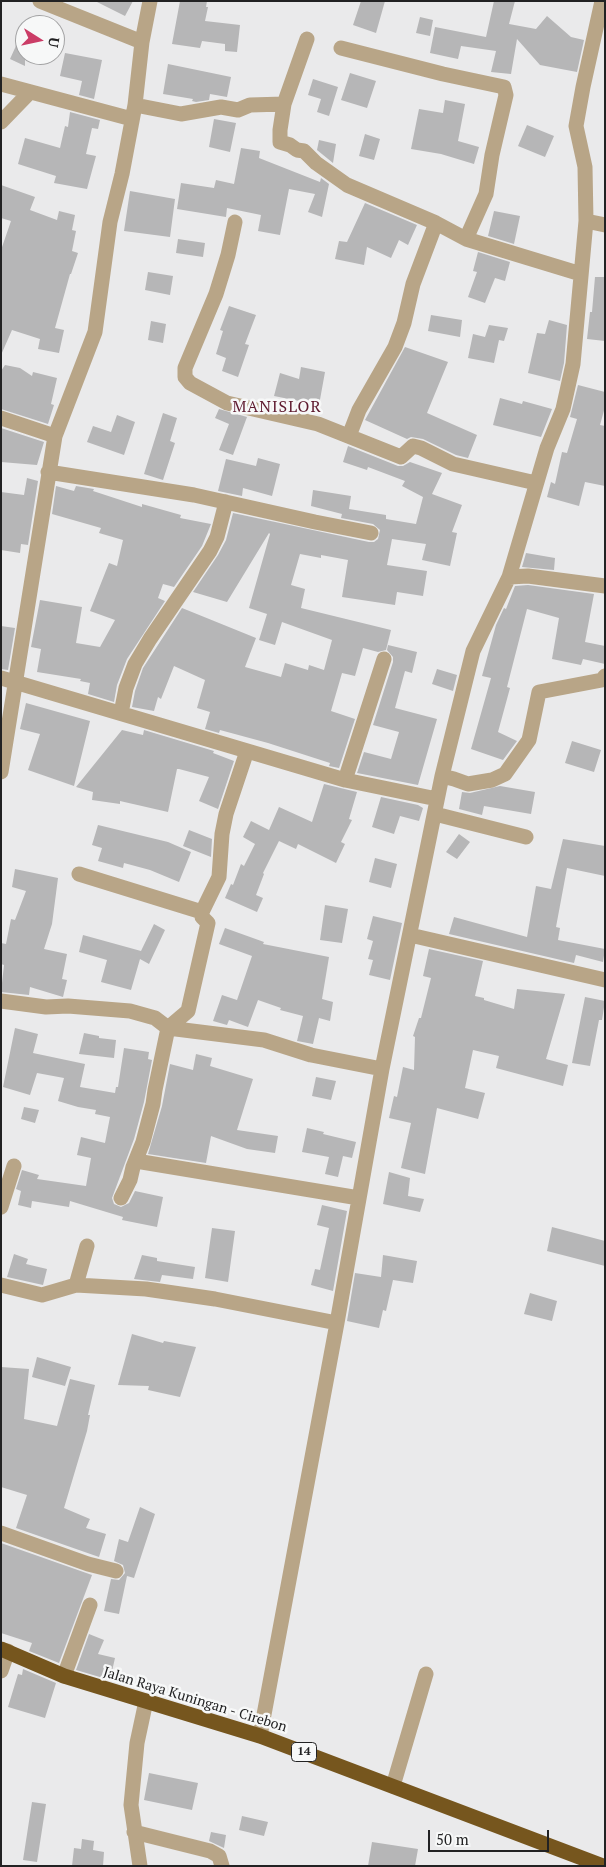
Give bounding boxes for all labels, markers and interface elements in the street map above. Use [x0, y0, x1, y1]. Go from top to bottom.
north arrow [15, 15, 65, 65]
text: U [44, 36, 65, 49]
district label: MANISLOR [231, 397, 323, 417]
street label: Jalan Raya Kuningan - Cirebon [101, 1664, 289, 1736]
road number: 14 [292, 1742, 316, 1761]
scale bar [431, 1820, 552, 1852]
text: 50 m [436, 1829, 469, 1849]

